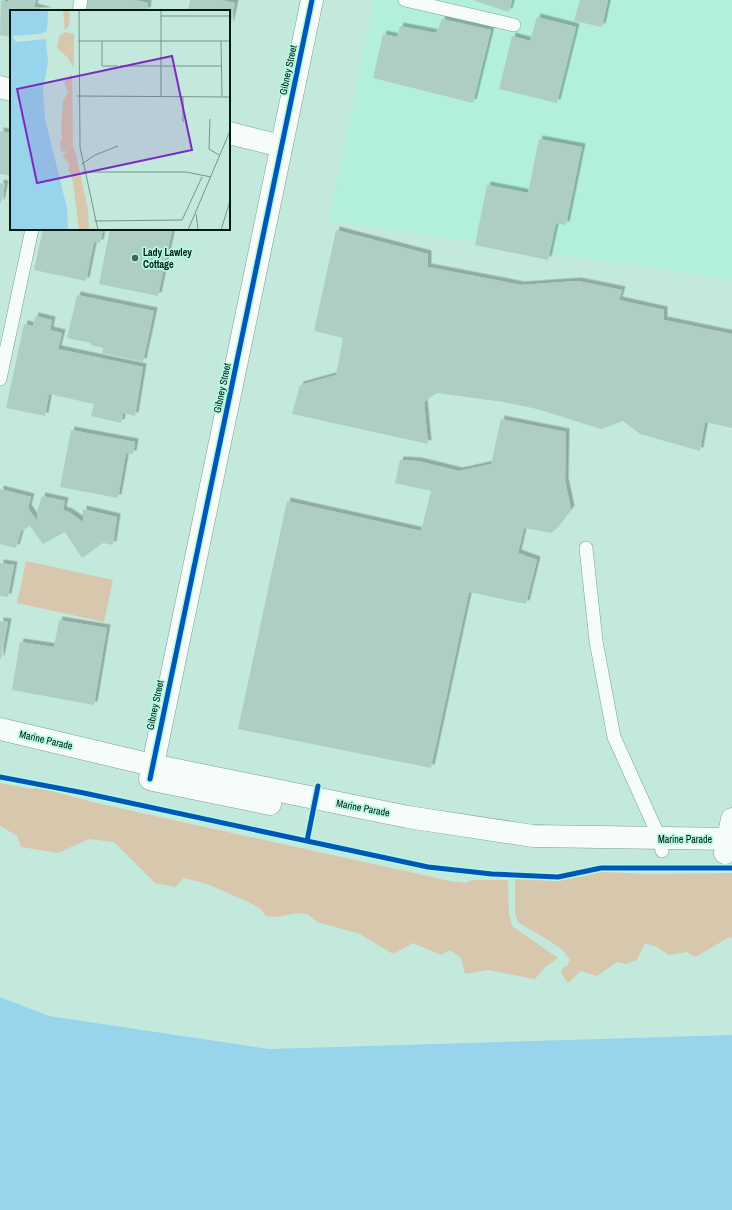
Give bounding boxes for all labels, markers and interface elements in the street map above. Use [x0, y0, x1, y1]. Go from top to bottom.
inset map [10, 10, 230, 230]
street label: Gibney Street [276, 43, 300, 96]
place label: Lady Lawley Cottage [143, 246, 192, 271]
marker: Lady Lawley Cottage [130, 253, 140, 263]
street label: Gibney Street [210, 361, 234, 414]
street label: Gibney Street [143, 678, 167, 731]
street label: Marine Parade [18, 728, 74, 753]
street label: Marine Parade [335, 796, 391, 820]
street label: Marine Parade [658, 833, 713, 846]

